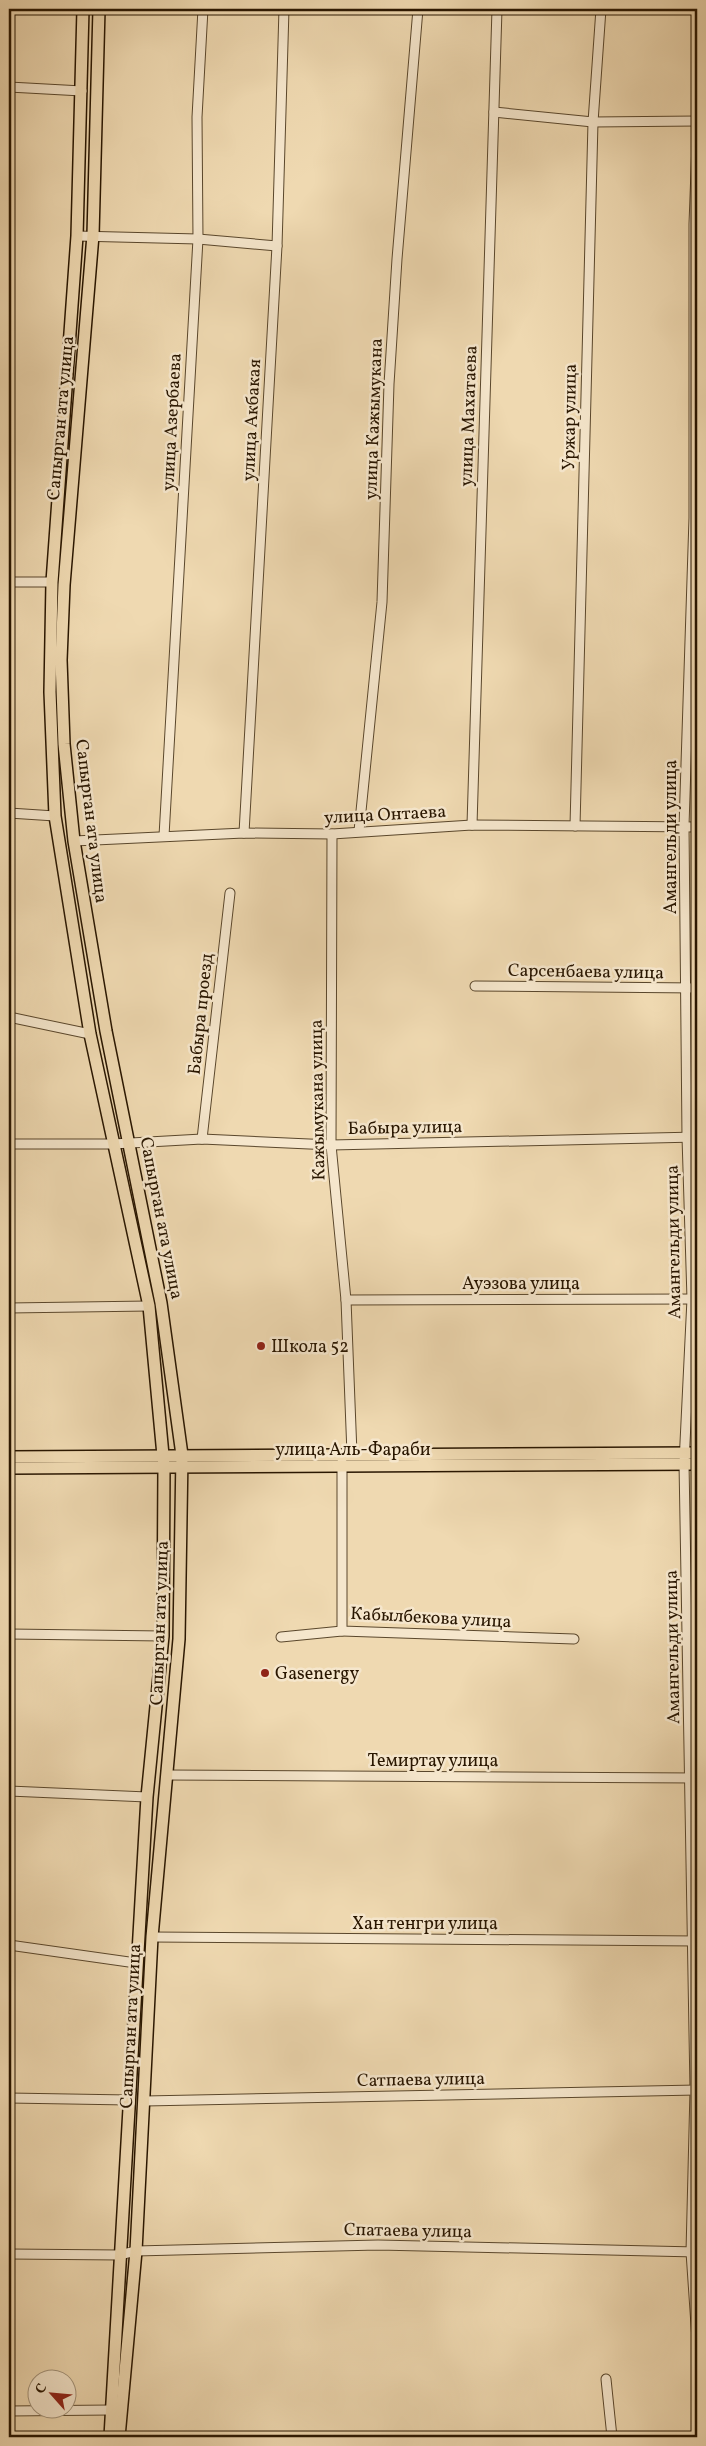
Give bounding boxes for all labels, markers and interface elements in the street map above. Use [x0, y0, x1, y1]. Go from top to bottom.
street label: Сапырган ата улица [42, 335, 81, 501]
street label: улица Кажымукана [359, 338, 390, 500]
street label: улица Махатаева [455, 345, 484, 487]
street label: улица Азербаева [156, 352, 189, 492]
street label: улица Акбакая [237, 358, 268, 482]
street label: Уржар улица [557, 363, 584, 471]
street label: Сапырган ата улица [68, 738, 113, 905]
street label: Амангельди улица [659, 760, 684, 914]
street label: улица Онтаева [323, 800, 447, 831]
street label: Бабыра проезд [183, 952, 220, 1076]
street label: Сарсенбаева улица [508, 959, 664, 986]
street label: Кажымукана улица [305, 1019, 332, 1181]
street label: Бабыра улица [347, 1115, 463, 1142]
street label: Сапырган ата улица [133, 1135, 189, 1302]
street label: Амангельди улица [661, 1165, 688, 1319]
street label: Ауэзова улица [462, 1272, 580, 1297]
place label: Школа 52 [271, 1335, 349, 1360]
marker: Школа 52 [255, 1340, 267, 1352]
street label: улица Аль-Фараби [275, 1438, 431, 1463]
street label: Сапырган ата улица [145, 1540, 176, 1706]
street label: Амангельди улица [660, 1570, 687, 1724]
street label: Кабылбекова улица [350, 1602, 512, 1635]
place label: Gasenergy [275, 1662, 359, 1687]
marker: Gasenergy [259, 1667, 271, 1679]
street label: Темиртау улица [368, 1749, 498, 1774]
street label: Хан тенгри улица [352, 1912, 498, 1937]
street label: Сапырган ата улица [115, 1943, 148, 2109]
street label: Сатпаева улица [357, 2067, 485, 2094]
street label: Спатаева улица [344, 2218, 472, 2245]
north arrow [28, 2368, 78, 2418]
text: С [31, 2380, 52, 2397]

